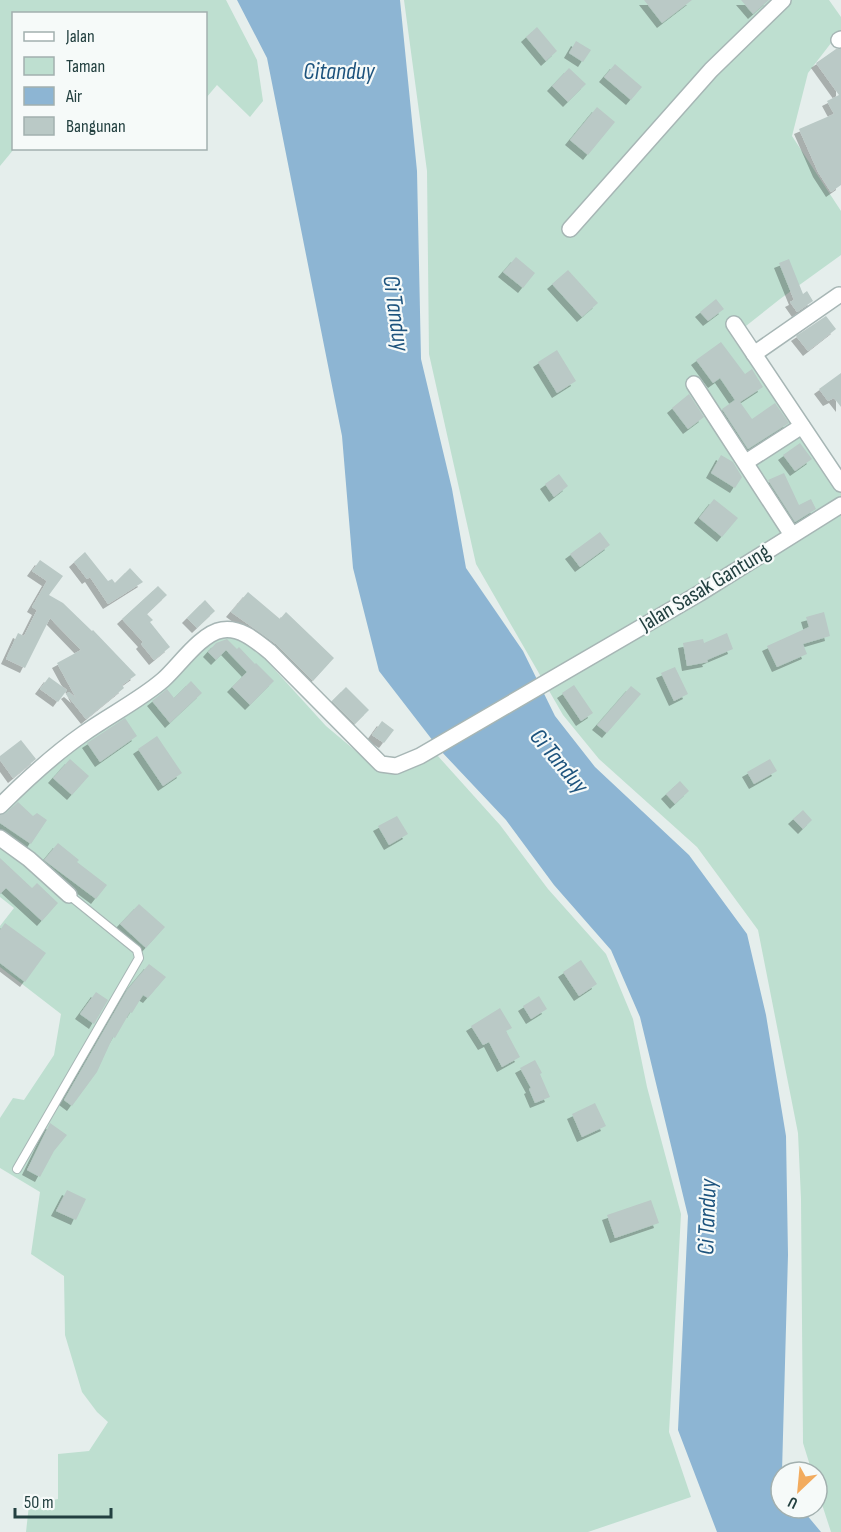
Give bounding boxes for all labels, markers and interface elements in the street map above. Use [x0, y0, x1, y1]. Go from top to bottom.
legend [12, 12, 207, 150]
text: Jalan [65, 26, 95, 47]
text: Taman [66, 56, 105, 77]
water label: Citanduy [303, 57, 376, 86]
text: Air [65, 86, 82, 107]
text: Bangunan [66, 116, 126, 137]
water label: Ci Tanduy [376, 273, 416, 354]
street label: Jalan Sasak Gantung [634, 538, 775, 638]
water label: Ci Tanduy [523, 723, 595, 800]
water label: Ci Tanduy [691, 1178, 723, 1256]
north arrow [769, 1460, 829, 1520]
scale bar [15, 1481, 111, 1519]
text: 50 m [24, 1492, 54, 1513]
text: U [785, 1492, 801, 1513]

